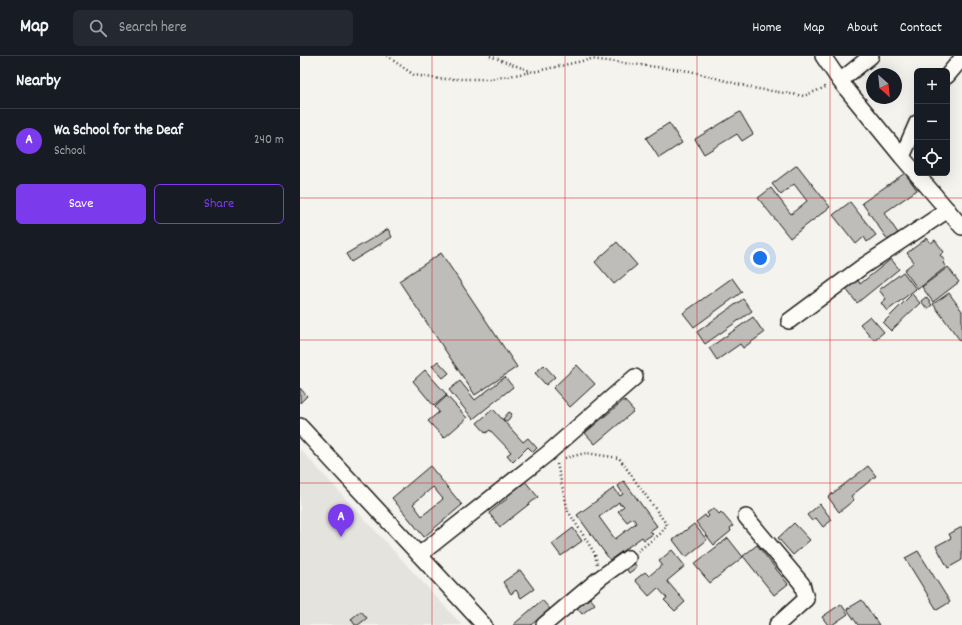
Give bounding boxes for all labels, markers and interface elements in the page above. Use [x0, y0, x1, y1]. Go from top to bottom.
search box [73, 10, 353, 46]
text: Map [20, 14, 49, 41]
icon: search [87, 17, 109, 39]
text: Search here [119, 17, 187, 39]
text: Home [752, 18, 781, 38]
text: Map [803, 18, 825, 38]
text: About [847, 18, 878, 38]
text: Contact [900, 18, 942, 38]
north arrow [866, 68, 902, 104]
map controls [914, 68, 950, 176]
button: + [914, 68, 950, 104]
text: Nearby [16, 70, 60, 94]
button: − [914, 104, 950, 140]
text: Wa School for the Deaf [54, 120, 183, 142]
text: A [25, 131, 33, 150]
text: 240 m [254, 131, 284, 150]
button: locate [914, 140, 950, 176]
text: School [54, 142, 86, 161]
button: Save [16, 184, 146, 224]
button: Share [154, 184, 284, 224]
your location [750, 248, 770, 268]
pin: A [328, 504, 354, 537]

